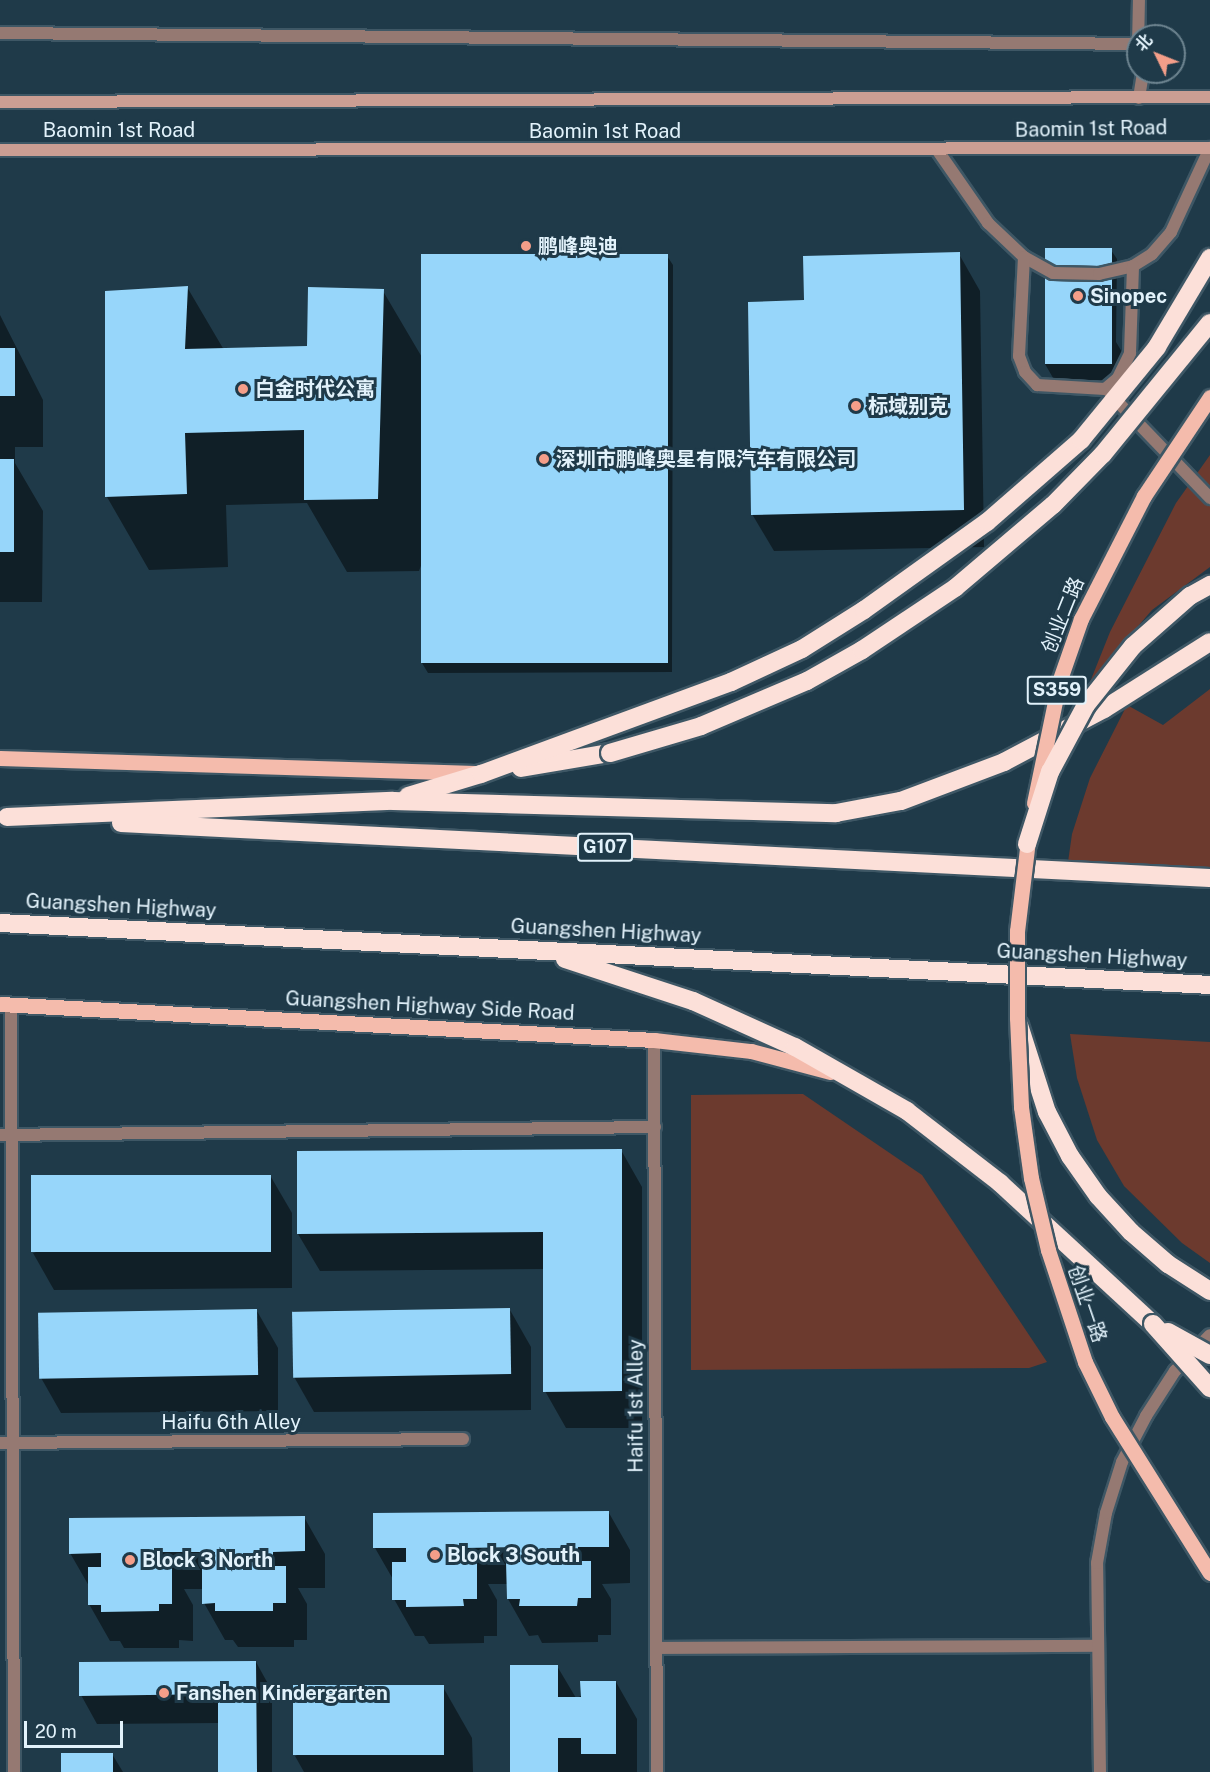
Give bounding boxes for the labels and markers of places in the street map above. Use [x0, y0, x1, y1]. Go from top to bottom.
place label: 鹏峰奥迪 [538, 234, 618, 258]
marker: 鹏峰奥迪 [519, 239, 533, 253]
place label: Sinopec [1090, 284, 1167, 308]
marker: Sinopec [1071, 289, 1085, 303]
place label: 白金时代公寓 [255, 377, 375, 401]
marker: 白金时代公寓 [236, 382, 250, 396]
place label: 标域别克 [868, 394, 948, 418]
marker: 标域别克 [849, 399, 863, 413]
place label: 深圳市鹏峰奥星有限汽车有限公司 [556, 447, 856, 471]
marker: 深圳市鹏峰奥星有限汽车有限公司 [537, 452, 551, 466]
place label: Block 3 South [447, 1543, 580, 1567]
place label: Block 3 North [142, 1548, 273, 1572]
marker: Block 3 South [428, 1548, 442, 1562]
marker: Block 3 North [123, 1553, 137, 1567]
place label: Fanshen Kindergarten [176, 1681, 388, 1705]
marker: Fanshen Kindergarten [157, 1686, 171, 1700]

